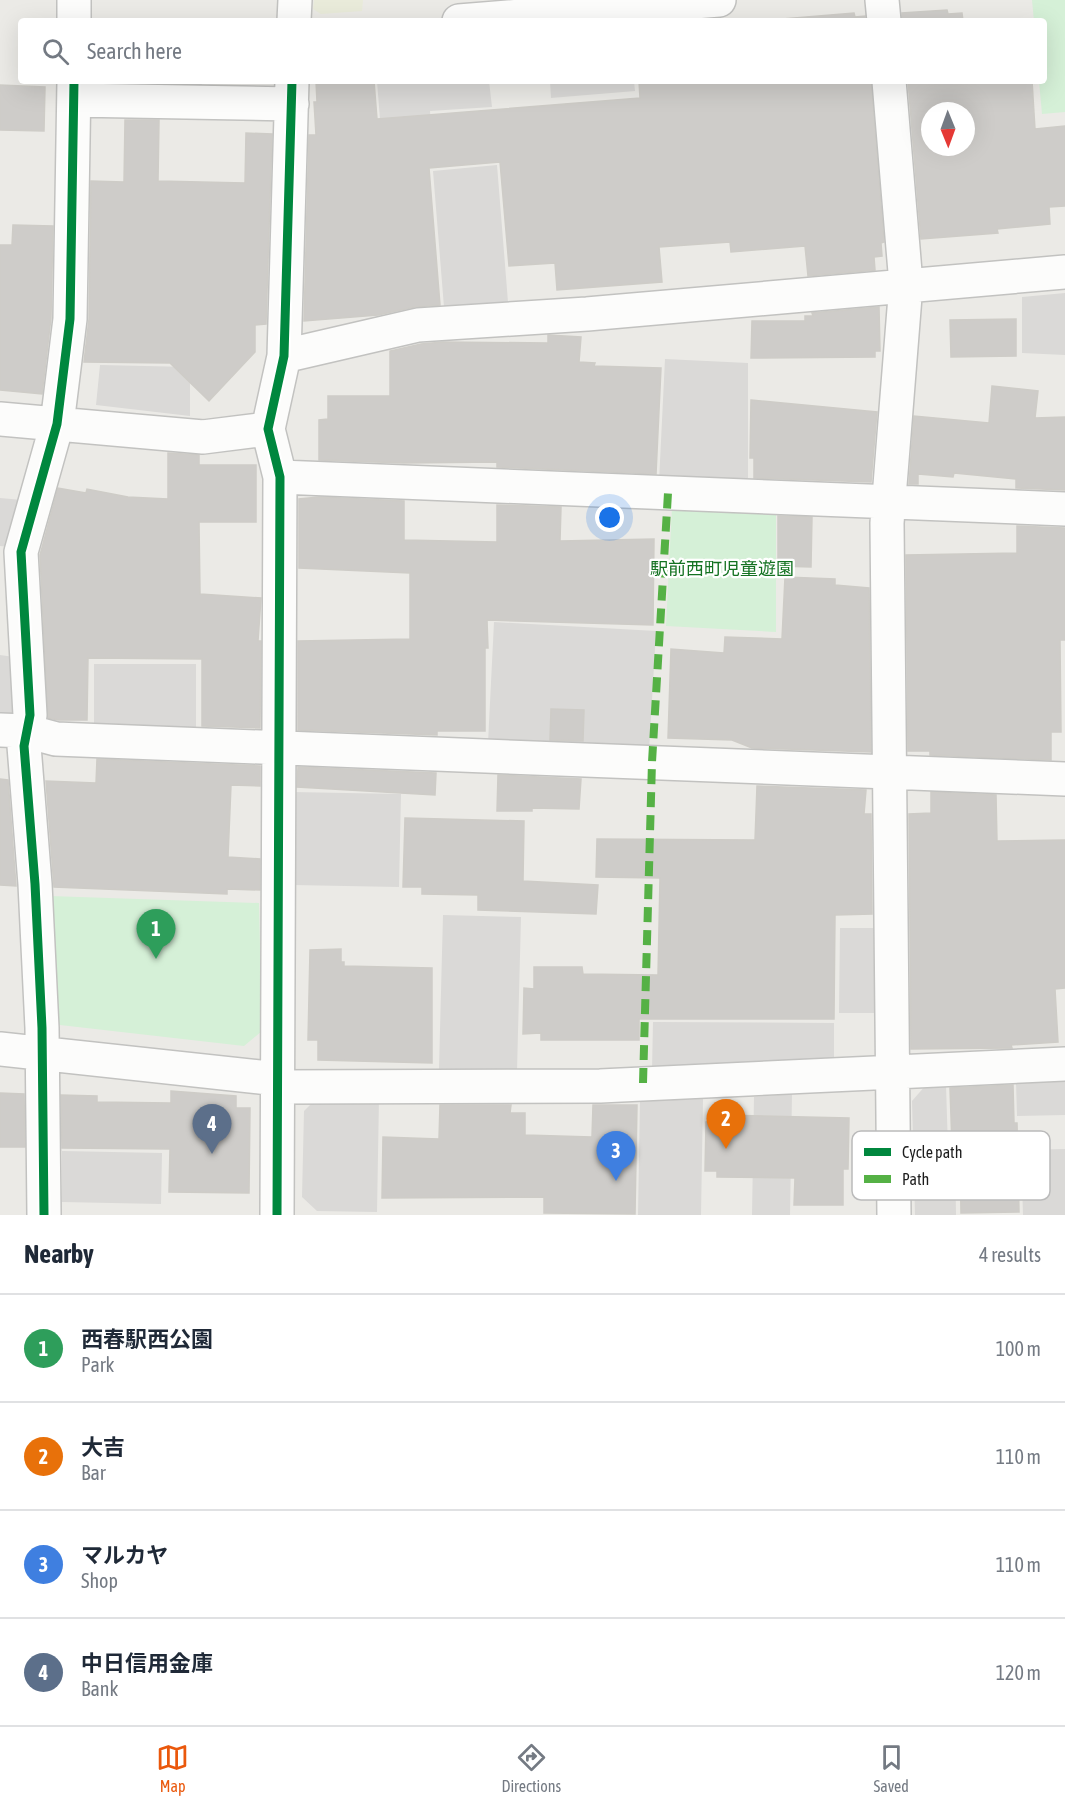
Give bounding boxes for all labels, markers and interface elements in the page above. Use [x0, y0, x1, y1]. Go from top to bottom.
search box [18, 18, 1047, 84]
icon: search [39, 35, 72, 68]
text: Search here [87, 38, 182, 64]
north arrow [921, 102, 975, 156]
your location [595, 503, 624, 532]
park label: 駅前西町児童遊園 [650, 558, 794, 579]
pin: 1 [136, 910, 176, 959]
pin: 2 [706, 1100, 746, 1149]
pin: 4 [192, 1104, 232, 1154]
legend [852, 1131, 1050, 1200]
pin: 3 [596, 1132, 636, 1181]
text: Cycle path [902, 1143, 962, 1162]
text: Path [902, 1170, 929, 1188]
text: Nearby [24, 1239, 94, 1269]
text: 4 results [979, 1243, 1041, 1266]
text: 西春駅西公園 [81, 1326, 213, 1352]
text: 1 [39, 1337, 48, 1360]
text: 100 m [996, 1337, 1041, 1360]
text: Park [81, 1353, 114, 1376]
text: 大吉 [81, 1434, 125, 1460]
text: 2 [39, 1445, 48, 1468]
text: 110 m [996, 1445, 1041, 1468]
text: Bar [81, 1461, 106, 1484]
text: マルカヤ [81, 1542, 168, 1568]
text: 3 [39, 1553, 48, 1576]
text: 110 m [996, 1553, 1041, 1576]
text: Shop [81, 1569, 118, 1592]
text: 中日信用金庫 [81, 1650, 213, 1676]
text: 4 [39, 1661, 48, 1684]
text: 120 m [996, 1661, 1041, 1684]
text: Bank [81, 1677, 118, 1700]
tab: Map [156, 1741, 189, 1795]
tab: Directions [501, 1741, 561, 1795]
tab: Saved [873, 1741, 909, 1795]

